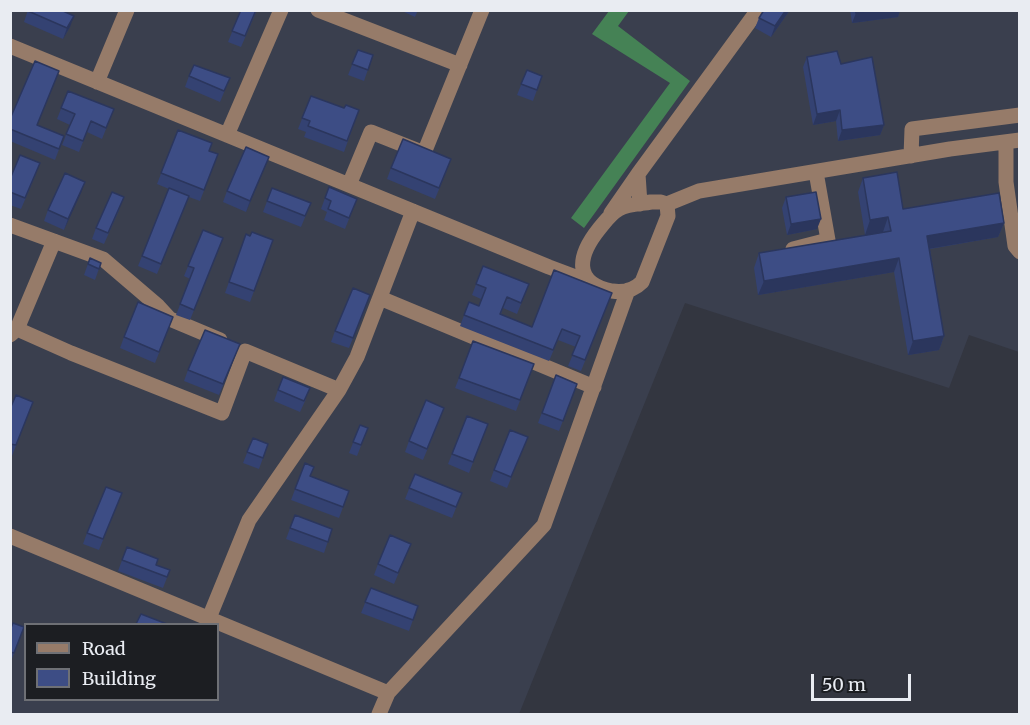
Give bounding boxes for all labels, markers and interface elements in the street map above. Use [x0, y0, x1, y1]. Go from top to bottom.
legend [24, 623, 219, 701]
text: Road [82, 637, 126, 660]
scale bar [814, 662, 914, 700]
text: Building [82, 667, 156, 690]
text: 50 m [822, 673, 866, 696]

